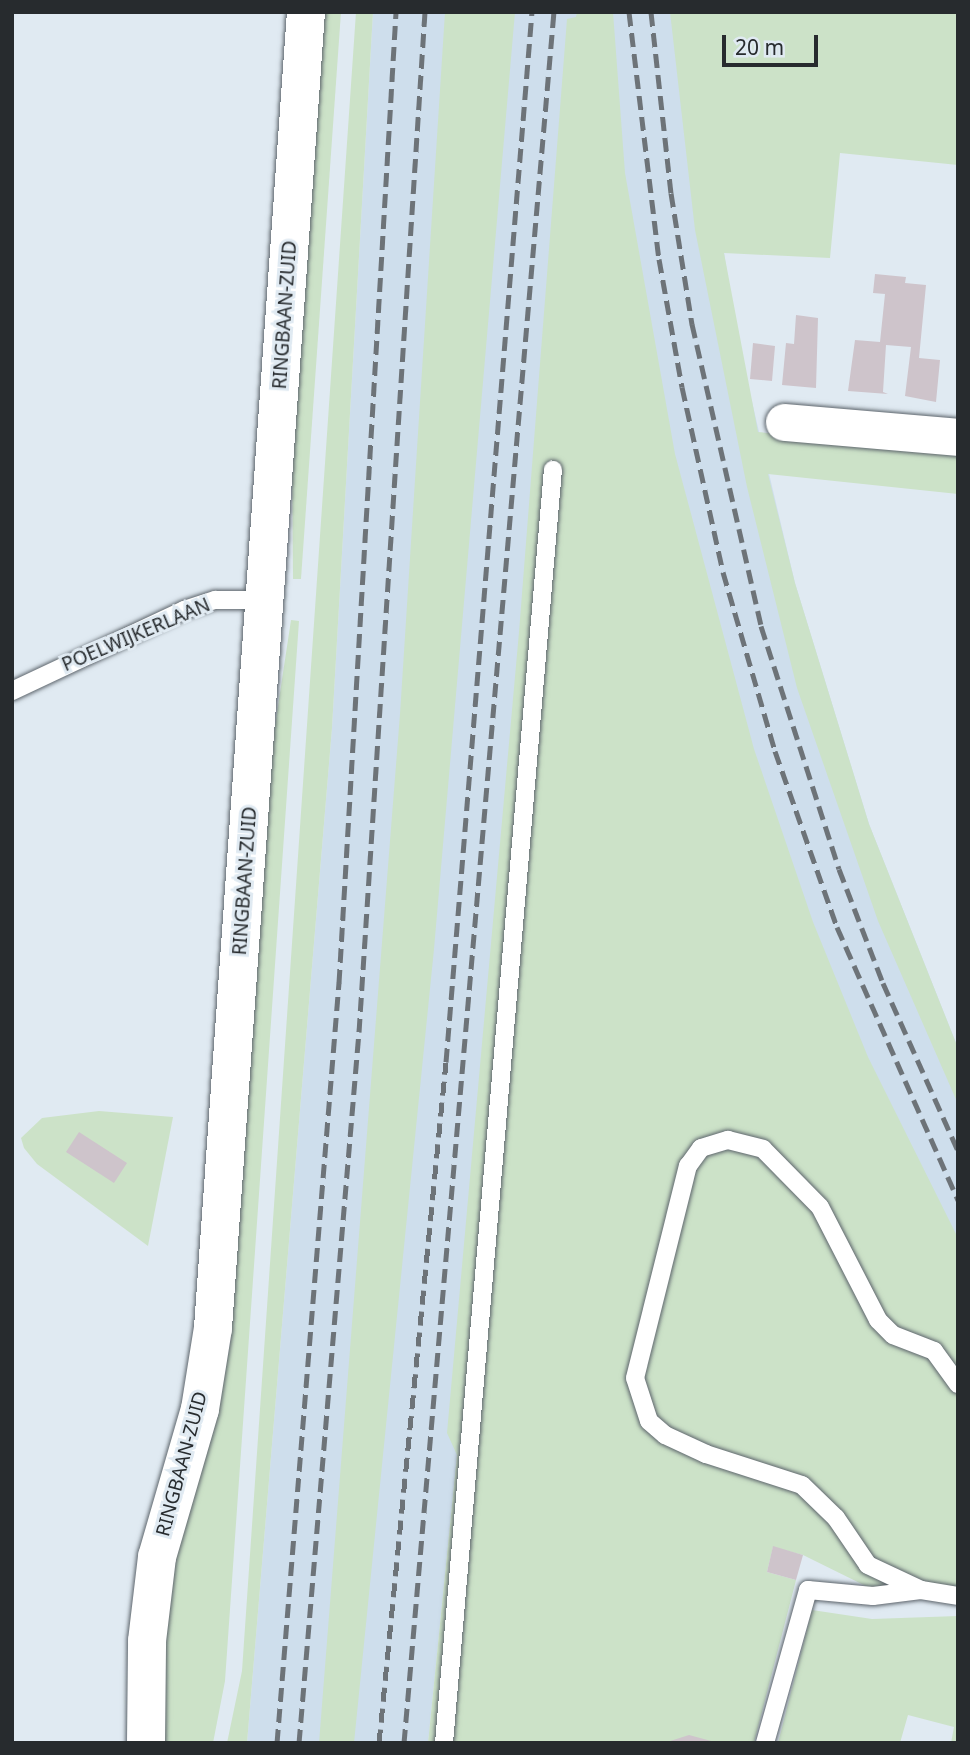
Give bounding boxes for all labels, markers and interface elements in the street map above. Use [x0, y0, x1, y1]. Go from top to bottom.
scale bar [725, 21, 821, 65]
text: 20 m [735, 33, 784, 61]
street label: RINGBAAN-ZUID [268, 240, 302, 390]
street label: POELWIJKERLAAN [59, 594, 213, 676]
street label: RINGBAAN-ZUID [228, 806, 262, 956]
street label: RINGBAAN-ZUID [152, 1389, 212, 1539]

